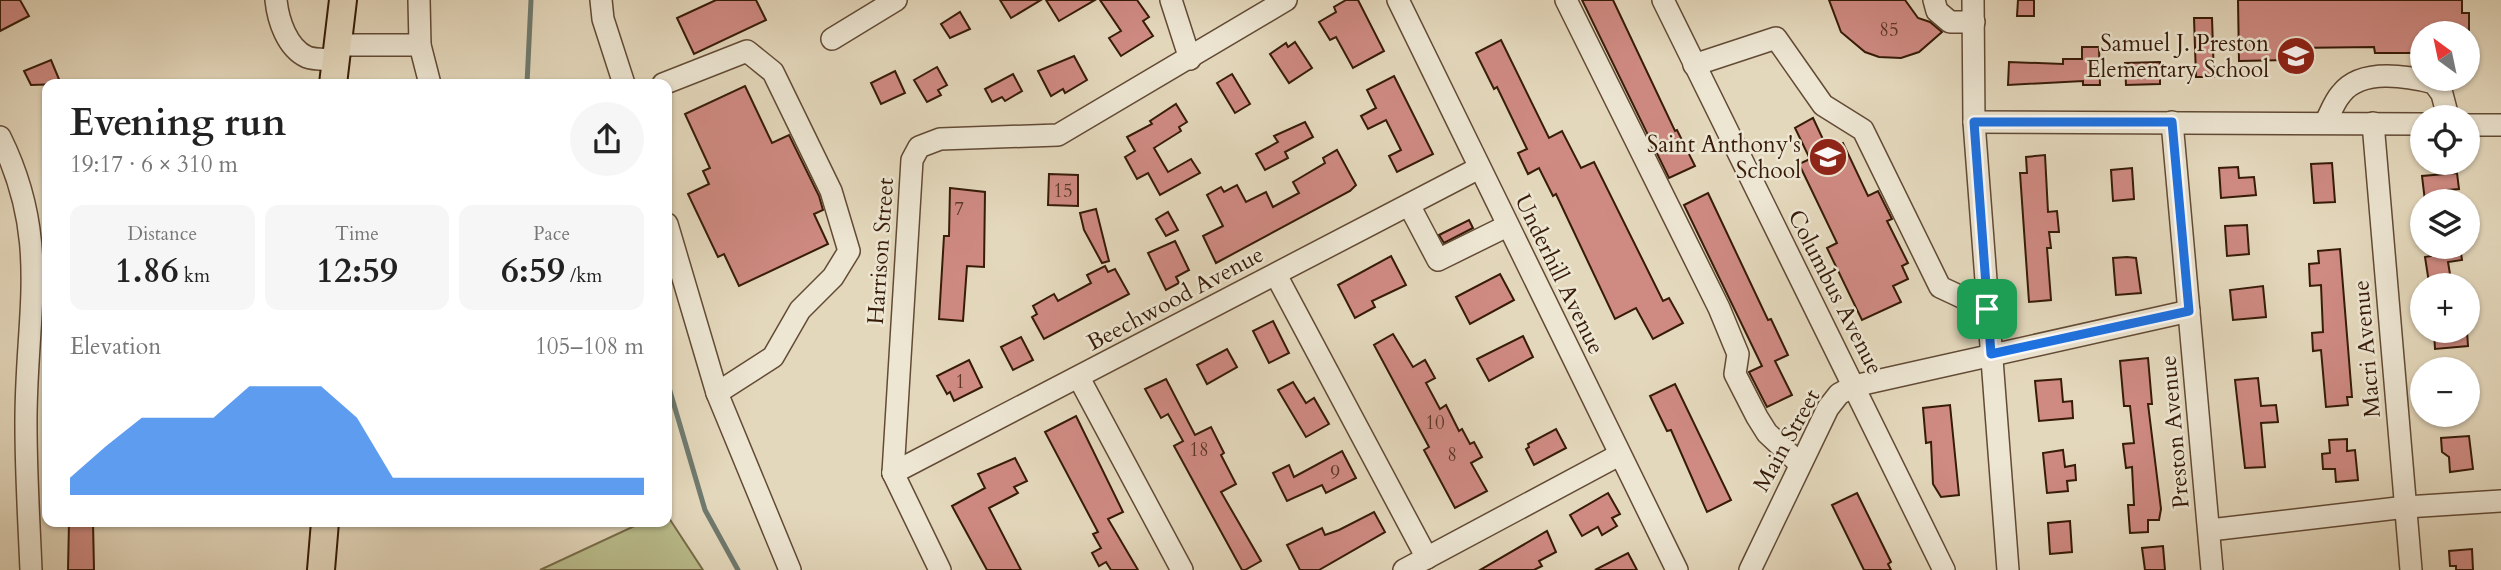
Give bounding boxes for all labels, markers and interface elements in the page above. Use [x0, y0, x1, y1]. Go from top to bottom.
house number: 85 [1879, 17, 1899, 43]
north arrow [2410, 21, 2480, 91]
map controls [2410, 21, 2480, 427]
place label: Samuel J. Preston Elementary School [2086, 28, 2269, 85]
school or university icon: Samuel J. Preston Elementary School [2275, 35, 2317, 77]
text: Evening run [70, 97, 286, 149]
button: share [570, 102, 644, 176]
button: locate [2410, 105, 2480, 175]
place label: Saint Anthony's School [1647, 129, 1801, 186]
school or university icon: Saint Anthony's School [1807, 136, 1849, 178]
text: 19:17 · 6 × 310 m [70, 149, 238, 180]
street label: Harrison Street [860, 177, 901, 325]
house number: 15 [1053, 178, 1073, 204]
street label: Underhill Avenue [1507, 189, 1612, 359]
button: layers [2410, 189, 2480, 259]
house number: 7 [954, 196, 964, 222]
street label: Columbus Avenue [1781, 204, 1891, 380]
text: Distance [128, 221, 197, 247]
text: Time [335, 221, 379, 247]
text: Pace [533, 221, 570, 247]
street label: Beechwood Avenue [1081, 239, 1269, 358]
text: 1.86 [115, 247, 179, 295]
text: 12:59 [316, 247, 398, 295]
text: 6:59 [501, 247, 565, 295]
text: km [179, 263, 210, 289]
text: /km [565, 263, 602, 289]
button: + [2410, 273, 2480, 343]
pin [1957, 279, 2017, 339]
street label: Macri Avenue [2345, 279, 2388, 419]
icon: arrive [1968, 290, 2006, 328]
text: Elevation [70, 331, 161, 362]
text: 105–108 m [535, 331, 644, 362]
street label: Preston Avenue [2152, 354, 2197, 510]
button: − [2410, 357, 2480, 427]
house number: 1 [955, 369, 965, 395]
street label: Main Street [1746, 383, 1827, 497]
house number: 10 [1425, 410, 1445, 436]
house number: 18 [1189, 437, 1209, 463]
house number: 8 [1447, 442, 1457, 468]
house number: 9 [1330, 460, 1340, 486]

